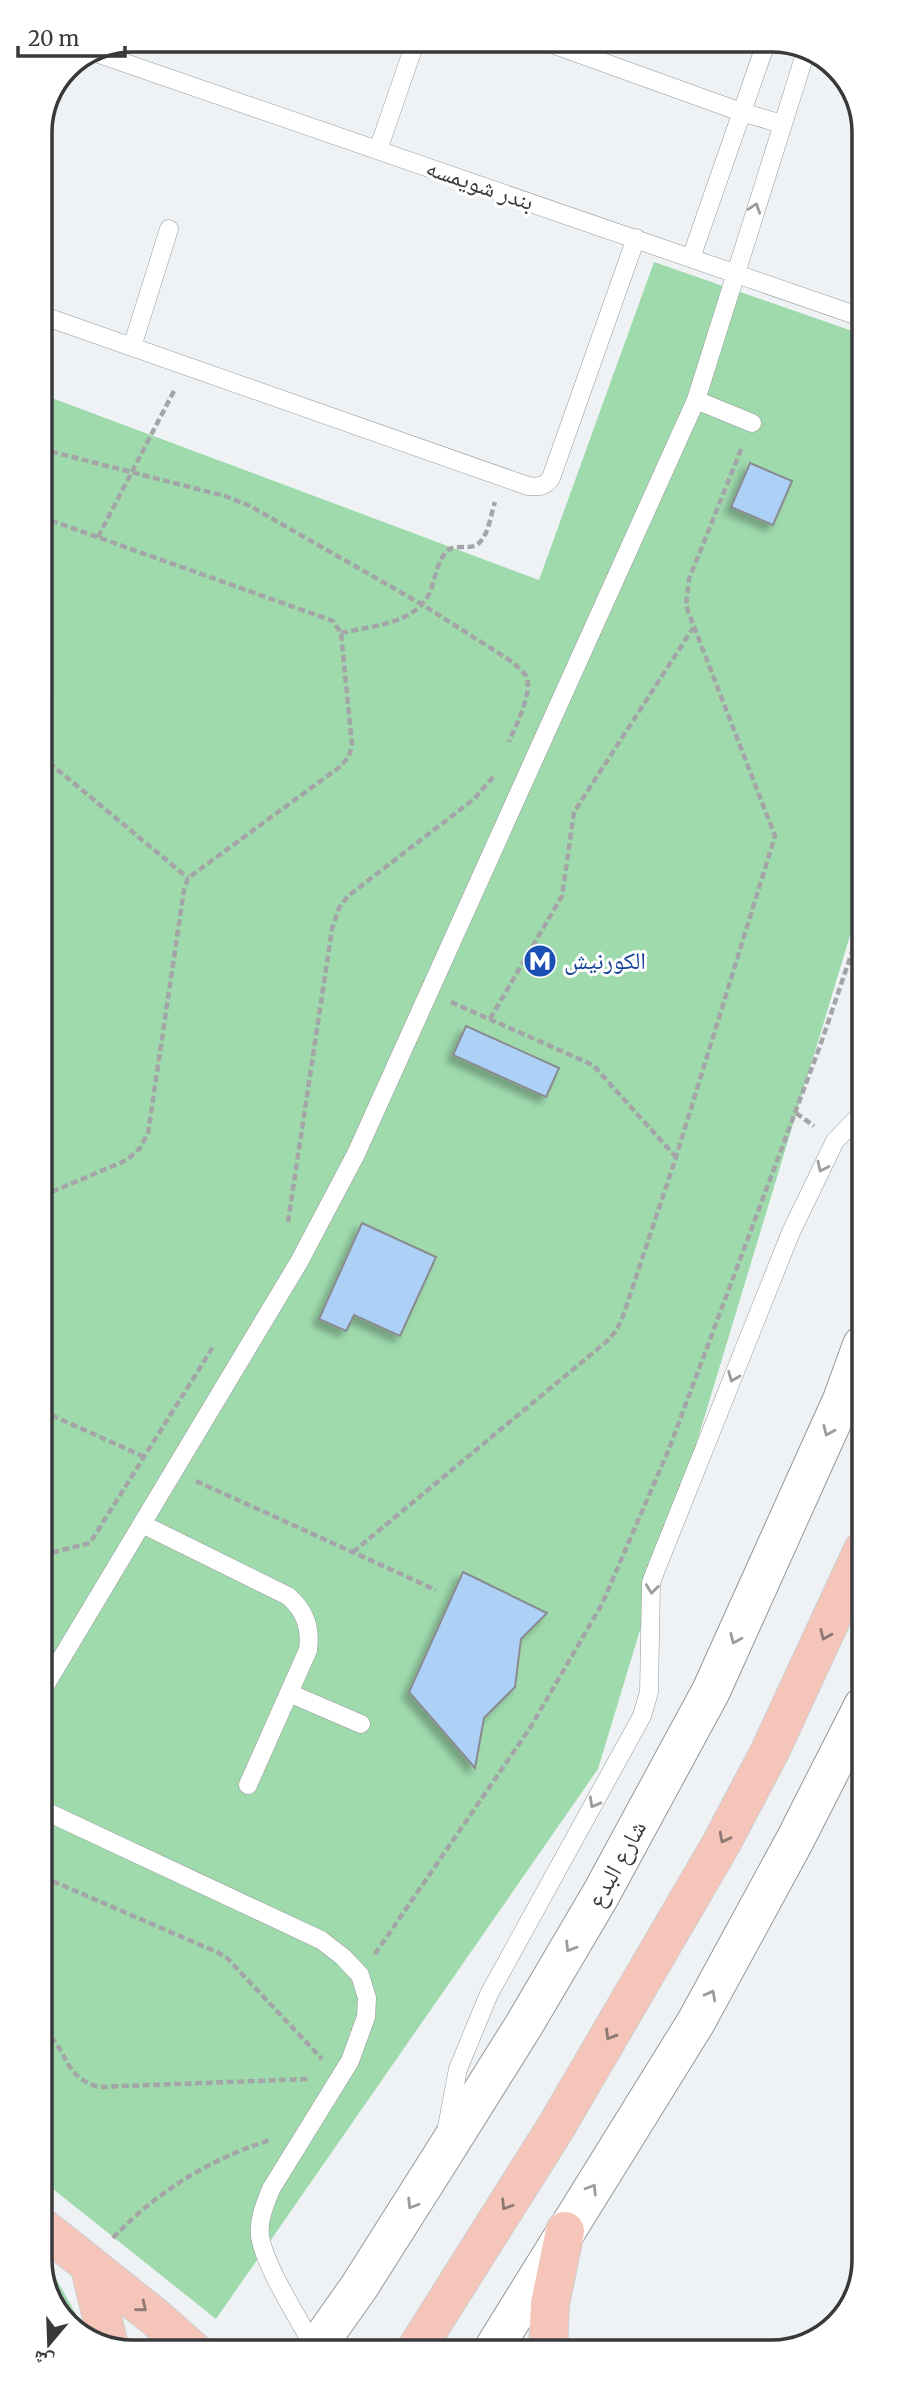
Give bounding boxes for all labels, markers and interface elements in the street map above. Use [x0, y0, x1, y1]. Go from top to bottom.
scale bar [18, 14, 124, 58]
text: 20 m [28, 25, 80, 52]
street label: بندر شويمسه [422, 152, 538, 217]
one-way arrow [747, 203, 761, 215]
metro station icon: الكورنيش [521, 942, 559, 980]
place label: الكورنيش [564, 945, 646, 976]
one-way arrow [817, 1160, 831, 1172]
one-way arrow [727, 1369, 741, 1382]
one-way arrow [822, 1424, 836, 1437]
one-way arrow [645, 1584, 660, 1595]
one-way arrow [819, 1627, 833, 1640]
one-way arrow [729, 1632, 743, 1644]
one-way arrow [589, 1795, 603, 1808]
street label: شارع البدع [580, 1815, 653, 1913]
one-way arrow [718, 1831, 732, 1843]
one-way arrow [565, 1940, 578, 1953]
one-way arrow [703, 1990, 716, 2002]
one-way arrow [605, 2028, 618, 2041]
one-way arrow [583, 2183, 596, 2196]
one-way arrow [407, 2196, 420, 2209]
one-way arrow [502, 2197, 515, 2210]
one-way arrow [135, 2298, 147, 2311]
north arrow [14, 2309, 84, 2379]
text: ش [30, 2345, 57, 2375]

